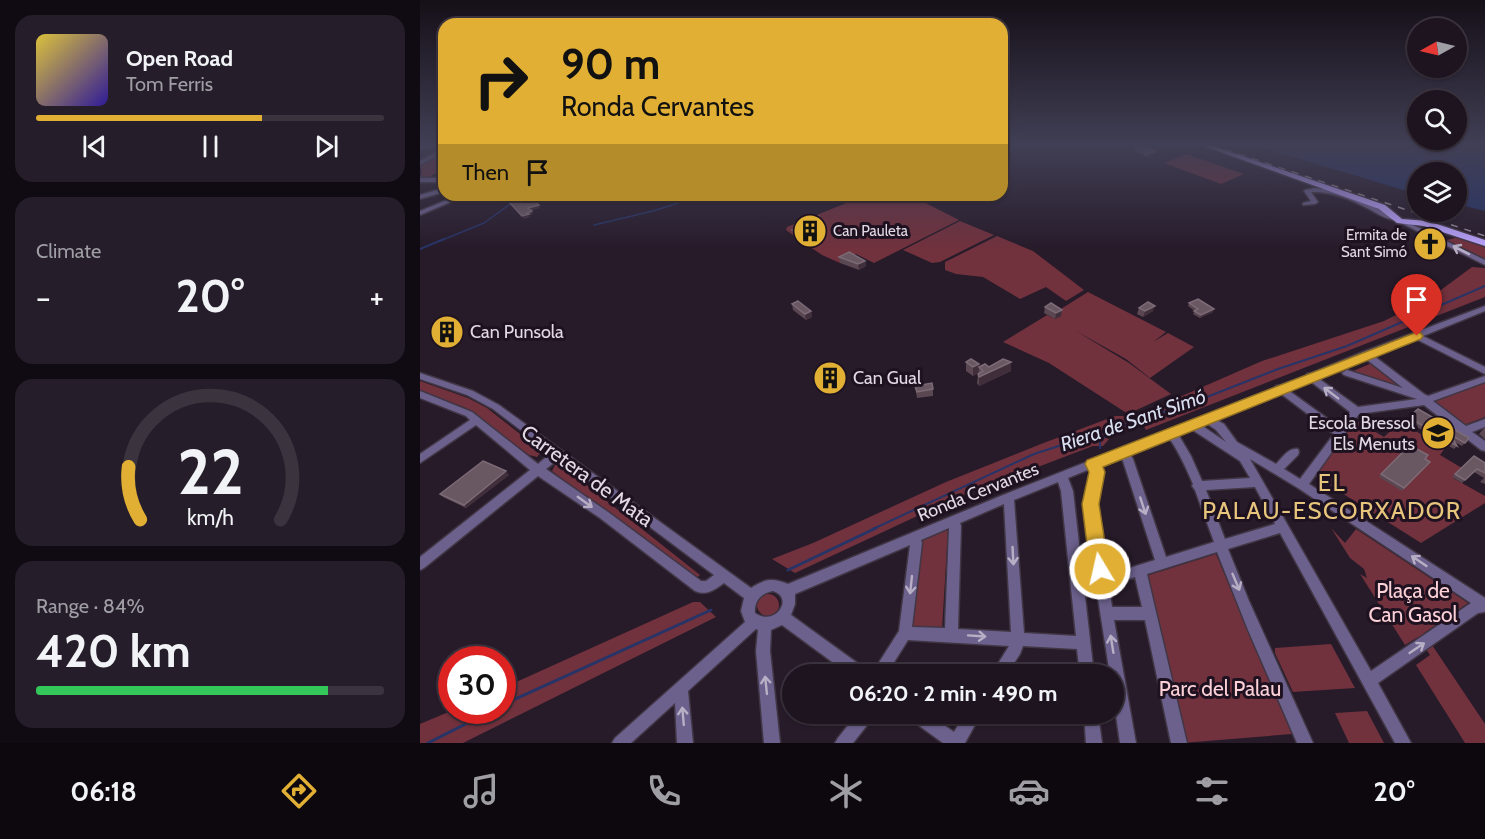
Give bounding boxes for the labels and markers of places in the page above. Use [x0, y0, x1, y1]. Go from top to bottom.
building icon: Can Pauleta [792, 213, 828, 249]
place label: Can Pauleta [833, 222, 909, 240]
place label: Ermita de Sant Simó [1341, 226, 1407, 261]
church icon: Ermita de Sant Simó [1412, 226, 1448, 262]
pin [1391, 274, 1442, 336]
building icon: Can Punsola [429, 314, 465, 350]
place label: Can Punsola [470, 321, 564, 343]
building icon: Can Gual [812, 360, 848, 396]
place label: Can Gual [853, 367, 922, 389]
place label: Escola Bressol Els Menuts [1308, 412, 1416, 455]
school or university icon: Escola Bressol Els Menuts [1420, 415, 1456, 451]

